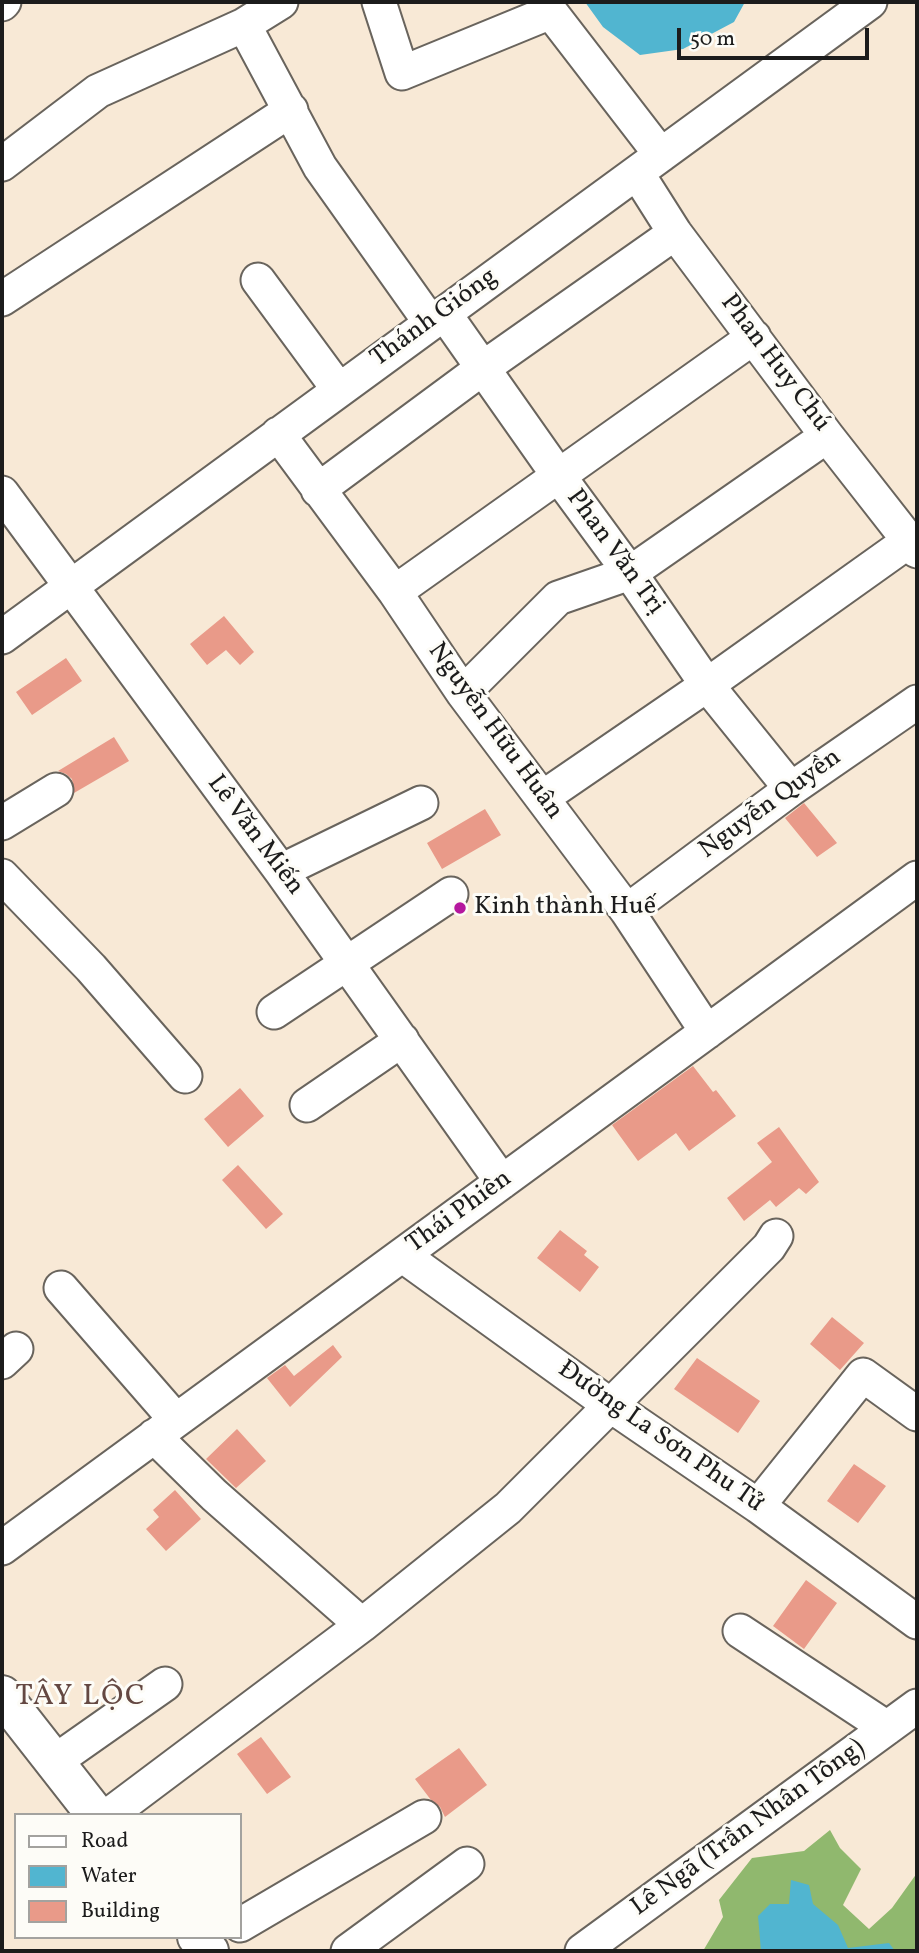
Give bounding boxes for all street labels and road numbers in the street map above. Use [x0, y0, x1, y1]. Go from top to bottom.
street label: Thánh Gióng [366, 263, 504, 375]
street label: Phan Huy Chú [712, 289, 836, 439]
street label: Phan Văn Trị [558, 484, 670, 622]
street label: Nguyễn Hữu Huân [419, 638, 569, 826]
street label: Nguyễn Quyền [694, 743, 848, 867]
street label: Lê Văn Miến [199, 770, 309, 902]
street label: Thái Phiên [401, 1164, 519, 1262]
street label: Đường La Sơn Phu Tử [551, 1355, 769, 1521]
street label: Lê Ngã (Trần Nhân Tông) [626, 1734, 872, 1924]

